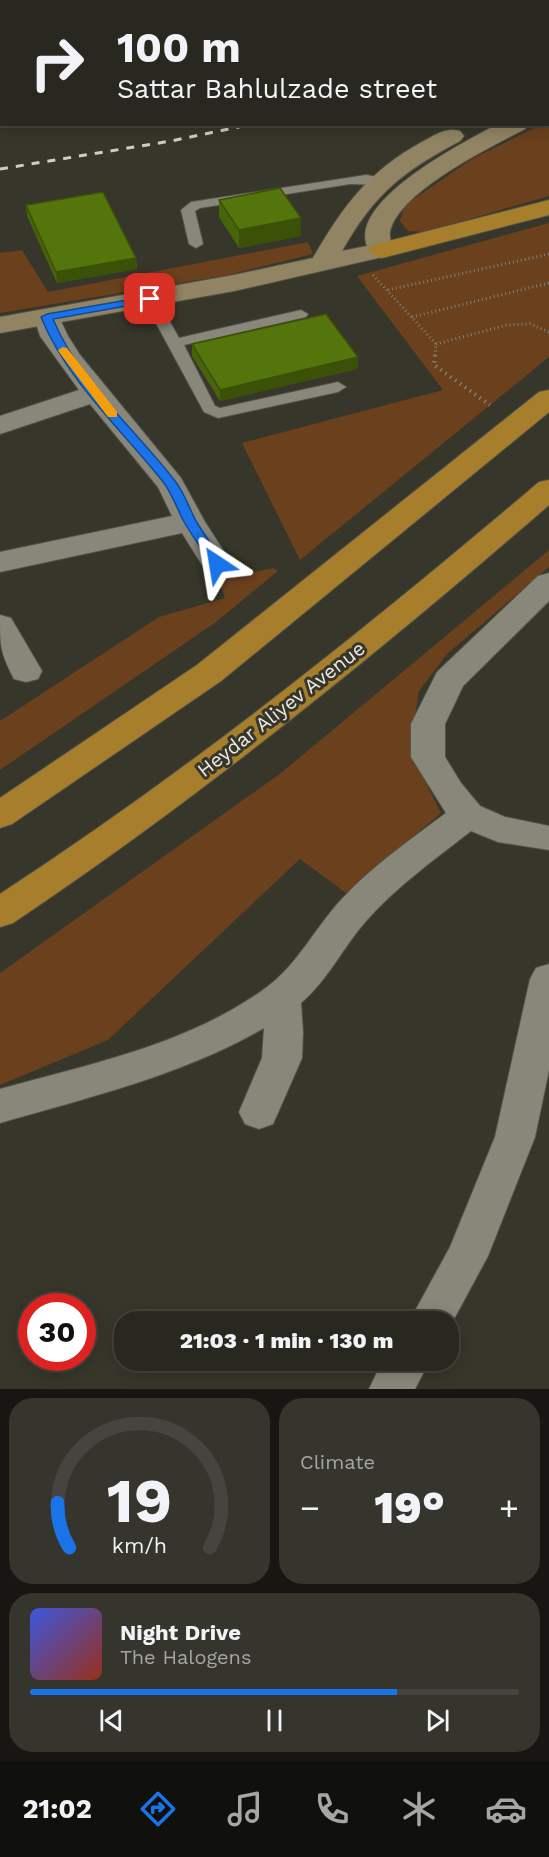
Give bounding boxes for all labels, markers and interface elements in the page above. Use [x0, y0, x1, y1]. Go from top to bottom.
text: 100 m [117, 23, 241, 72]
icon: right [18, 24, 96, 102]
text: Sattar Bahlulzade street [117, 73, 437, 105]
pin [124, 273, 175, 324]
icon: arrive [133, 282, 166, 315]
position arrow [185, 532, 249, 596]
street label: Heydar Aliyev Avenue [192, 636, 370, 782]
speed limit sign: 30 [18, 1293, 96, 1371]
text: 21:03 · 1 min · 130 m [180, 1328, 393, 1353]
text: Climate [300, 1450, 375, 1474]
text: 19 [107, 1464, 172, 1537]
text: 19° [374, 1481, 445, 1534]
text: − [300, 1488, 320, 1527]
text: + [499, 1488, 519, 1527]
text: km/h [112, 1533, 167, 1558]
text: Night Drive [120, 1620, 241, 1645]
text: The Halogens [120, 1645, 252, 1669]
icon: previous [95, 1704, 128, 1737]
icon: pause [258, 1704, 291, 1737]
icon: next [421, 1704, 454, 1737]
icon: directions [137, 1788, 179, 1830]
icon: music [224, 1788, 266, 1830]
icon: phone [311, 1788, 353, 1830]
icon: climate [398, 1788, 440, 1830]
icon: car [485, 1788, 527, 1830]
text: 21:02 [22, 1793, 92, 1825]

